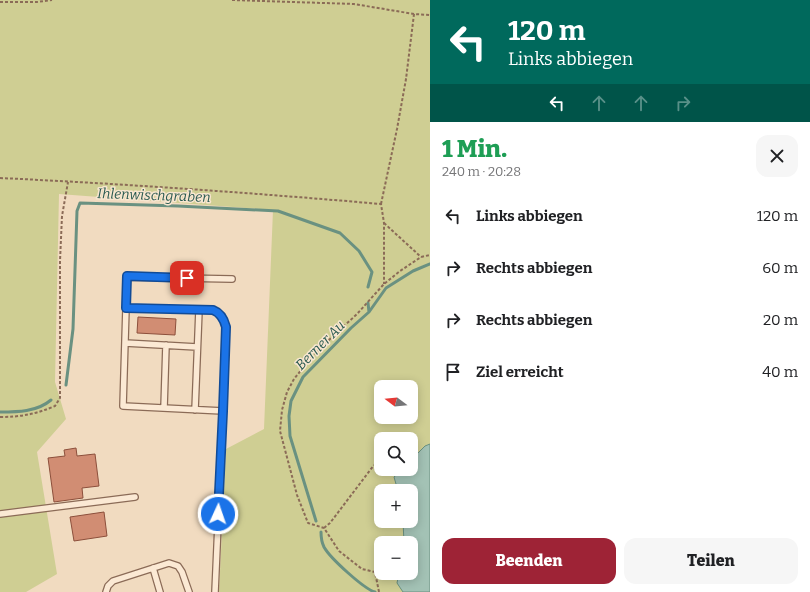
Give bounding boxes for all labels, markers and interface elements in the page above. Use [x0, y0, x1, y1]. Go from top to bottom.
text: 120 m [508, 14, 585, 47]
icon: left [442, 16, 494, 68]
text: Links abbiegen [508, 48, 633, 70]
icon: left [546, 92, 568, 114]
icon: ahead [588, 92, 610, 114]
icon: ahead [630, 92, 652, 114]
icon: right [672, 92, 694, 114]
text: 1 Min. [442, 135, 507, 163]
button: close [756, 135, 798, 177]
text: 240 m · 20:28 [442, 164, 521, 179]
water label: Ihlenwischgraben [97, 185, 211, 206]
icon: left [442, 205, 464, 227]
text: Links abbiegen [476, 207, 583, 225]
text: 120 m [757, 207, 798, 225]
icon: right [442, 257, 464, 279]
text: Rechts abbiegen [476, 259, 592, 277]
text: 60 m [762, 259, 798, 277]
pin [170, 261, 204, 295]
icon: arrive [176, 267, 198, 289]
icon: right [442, 309, 464, 331]
text: Rechts abbiegen [476, 311, 592, 329]
text: 20 m [763, 311, 798, 329]
water label: Berner Au [292, 317, 349, 374]
icon: arrive [442, 361, 464, 383]
text: Ziel erreicht [476, 363, 564, 381]
text: 40 m [762, 363, 798, 381]
north arrow [374, 380, 418, 424]
map controls [374, 380, 418, 580]
button: search [374, 432, 418, 476]
button: + [374, 484, 418, 528]
position arrow [197, 493, 239, 535]
button: − [374, 536, 418, 580]
button: Beenden [442, 538, 616, 584]
button: Teilen [624, 538, 798, 584]

